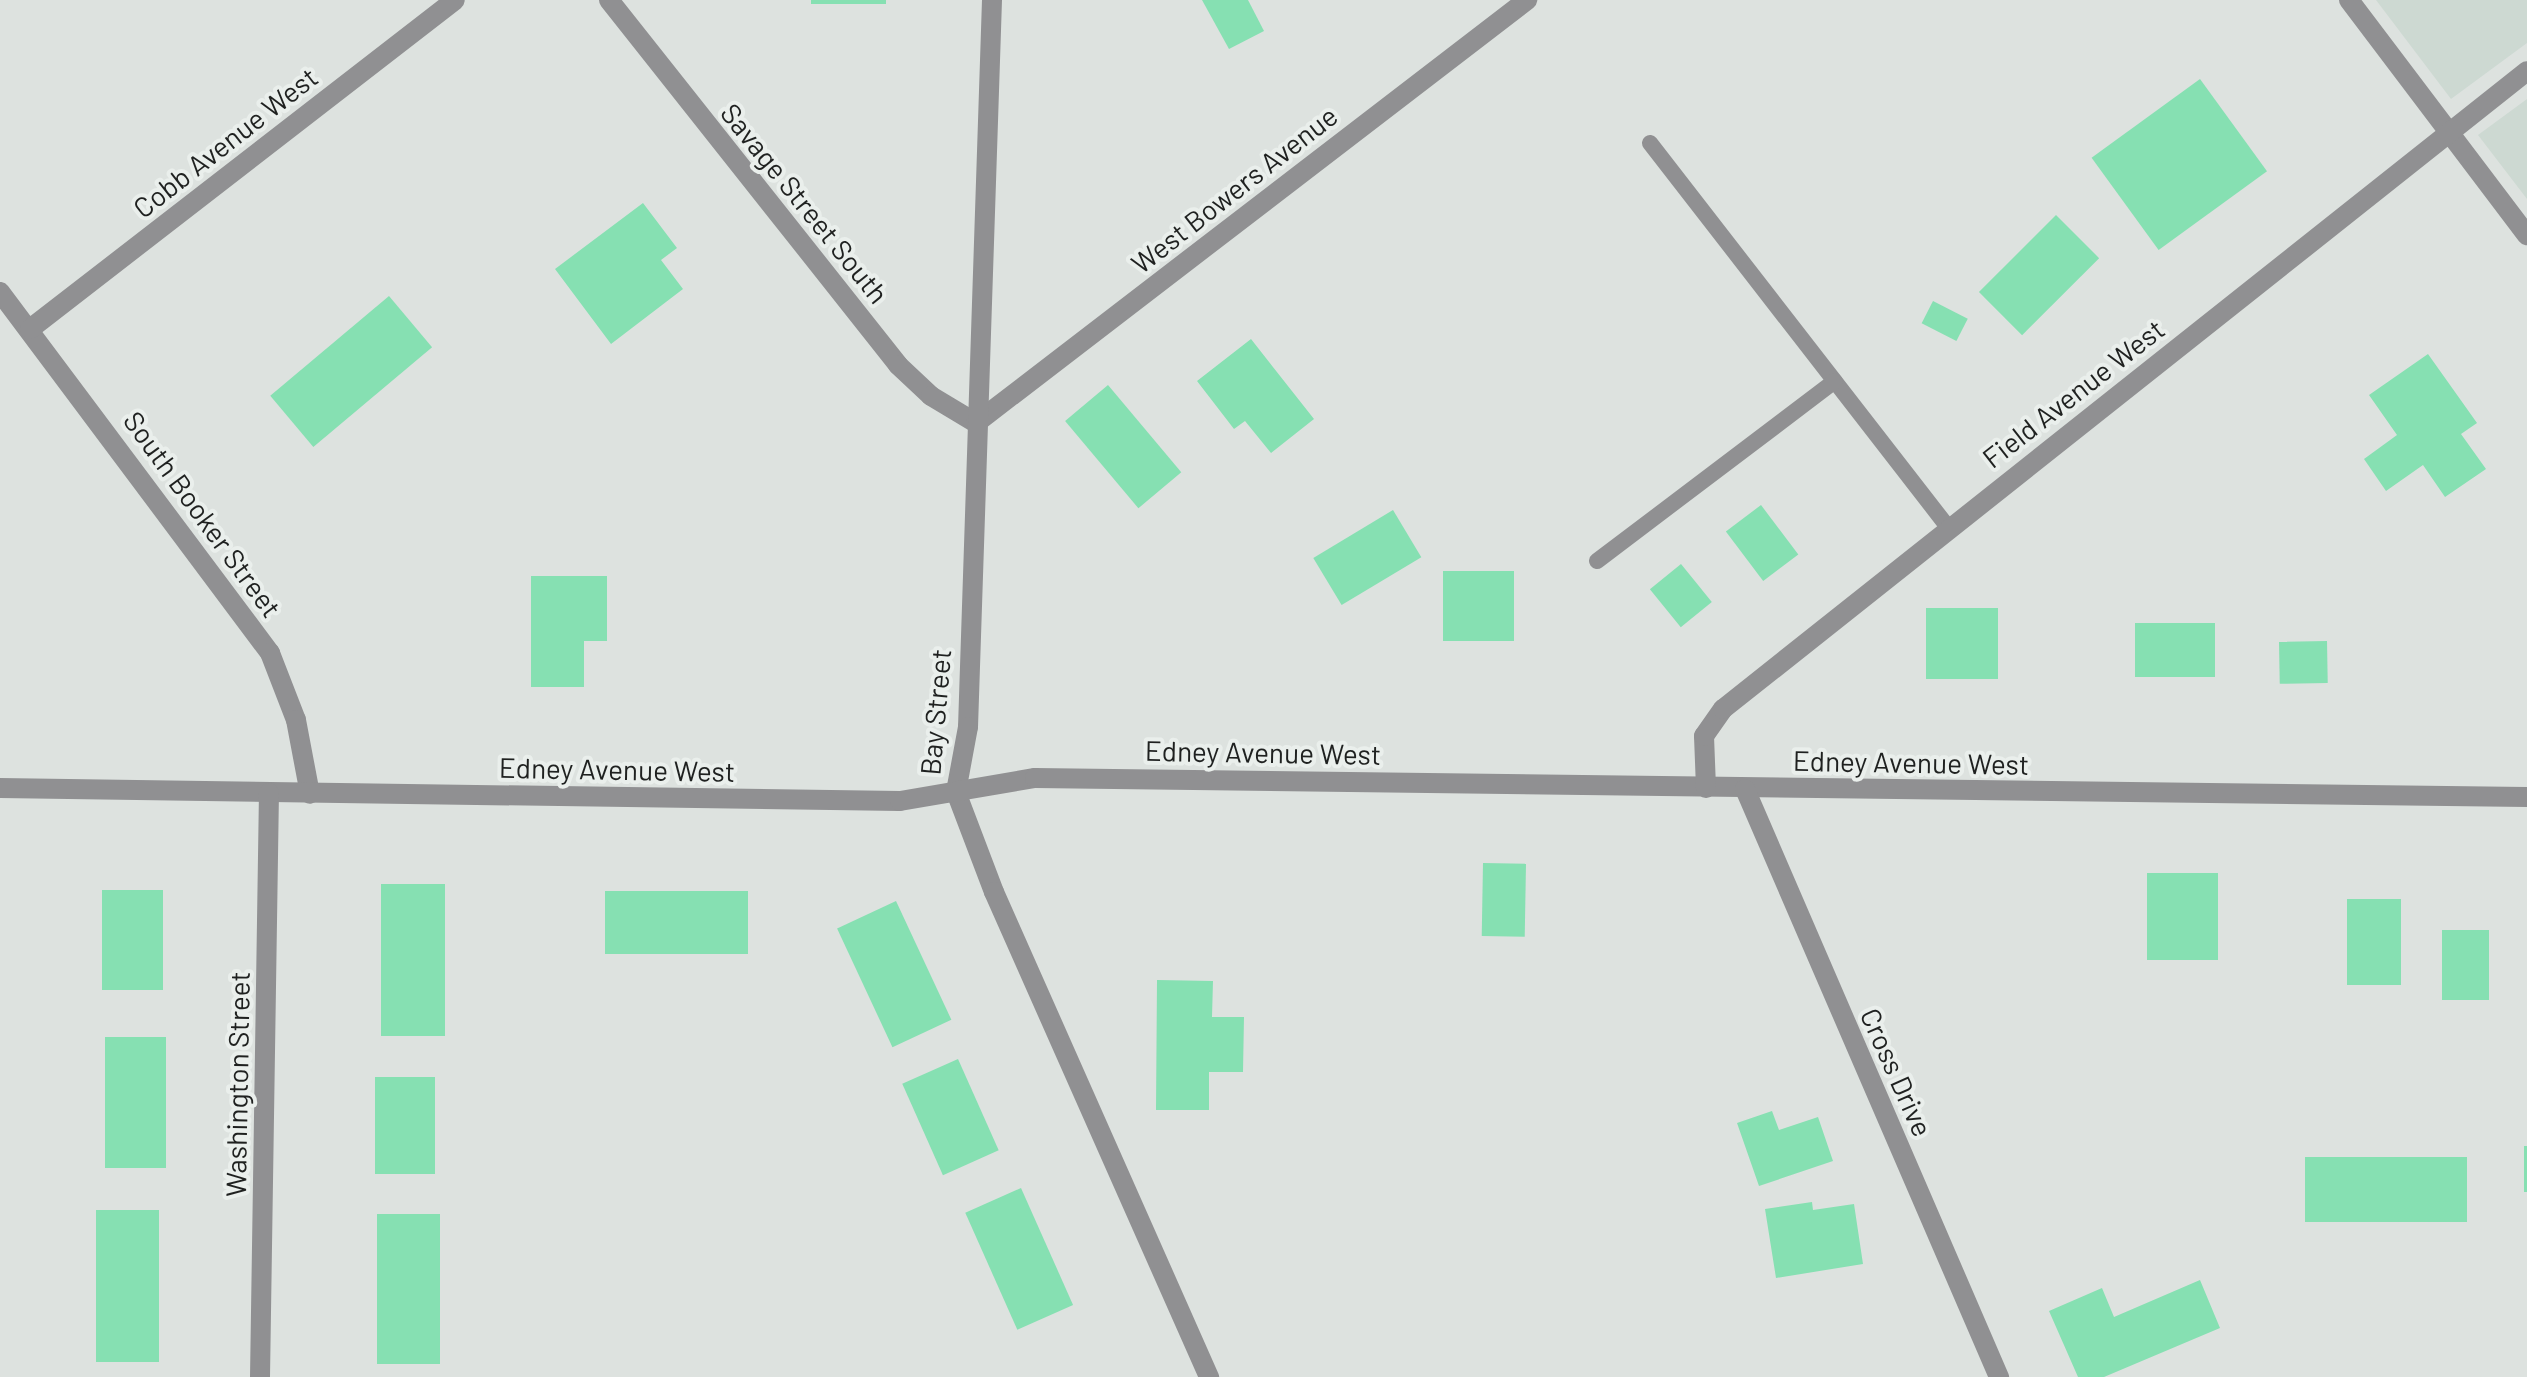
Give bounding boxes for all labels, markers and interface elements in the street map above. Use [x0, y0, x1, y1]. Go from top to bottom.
street label: Cobb Avenue West [126, 60, 324, 224]
street label: Savage Street South [714, 96, 896, 310]
street label: West Bowers Avenue [1124, 98, 1344, 280]
street label: Field Avenue West [1975, 312, 2171, 474]
street label: South Booker Street [117, 405, 289, 623]
street label: Bay Street [913, 648, 957, 776]
street label: Edney Avenue West [1145, 733, 1381, 771]
street label: Edney Avenue West [1793, 743, 2029, 781]
street label: Edney Avenue West [499, 750, 735, 788]
street label: Washington Street [218, 971, 256, 1197]
street label: Cross Drive [1854, 1003, 1940, 1141]

